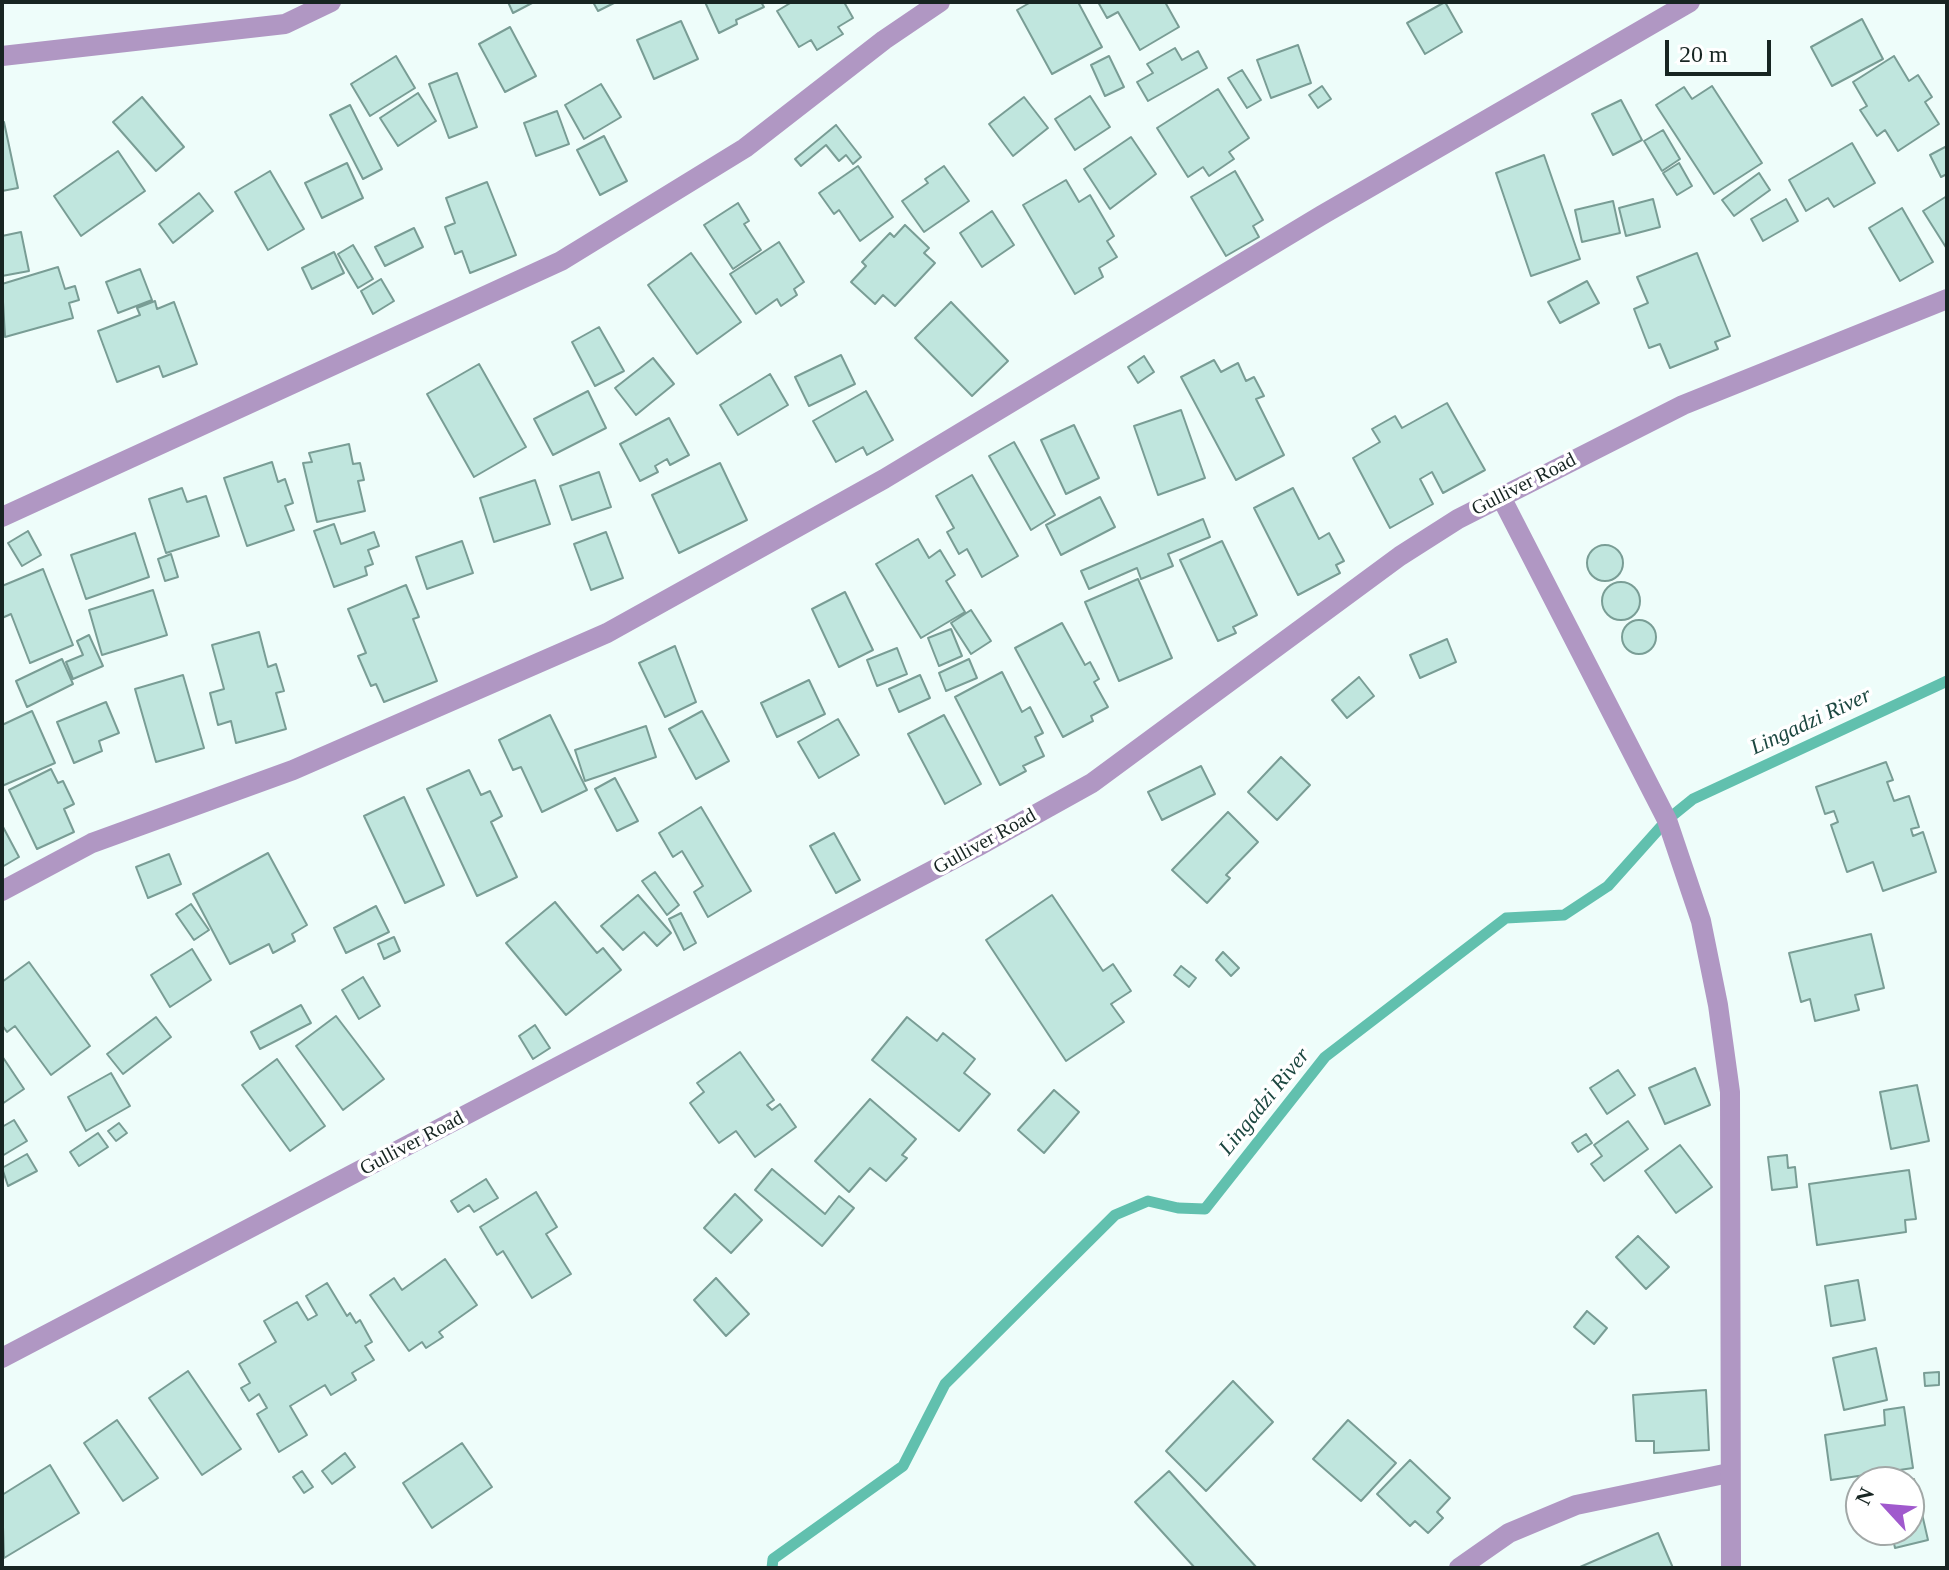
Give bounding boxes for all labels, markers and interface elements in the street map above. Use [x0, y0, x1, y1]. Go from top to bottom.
scale bar [1669, 24, 1775, 74]
text: 20 m [1679, 41, 1728, 67]
street label: Gulliver Road [1468, 448, 1580, 522]
water label: Lingadzi River [1746, 683, 1876, 761]
street label: Gulliver Road [929, 804, 1041, 880]
water label: Lingadzi River [1214, 1043, 1316, 1161]
street label: Gulliver Road [356, 1107, 468, 1181]
north arrow [1845, 1466, 1925, 1546]
text: N [1850, 1484, 1879, 1509]

